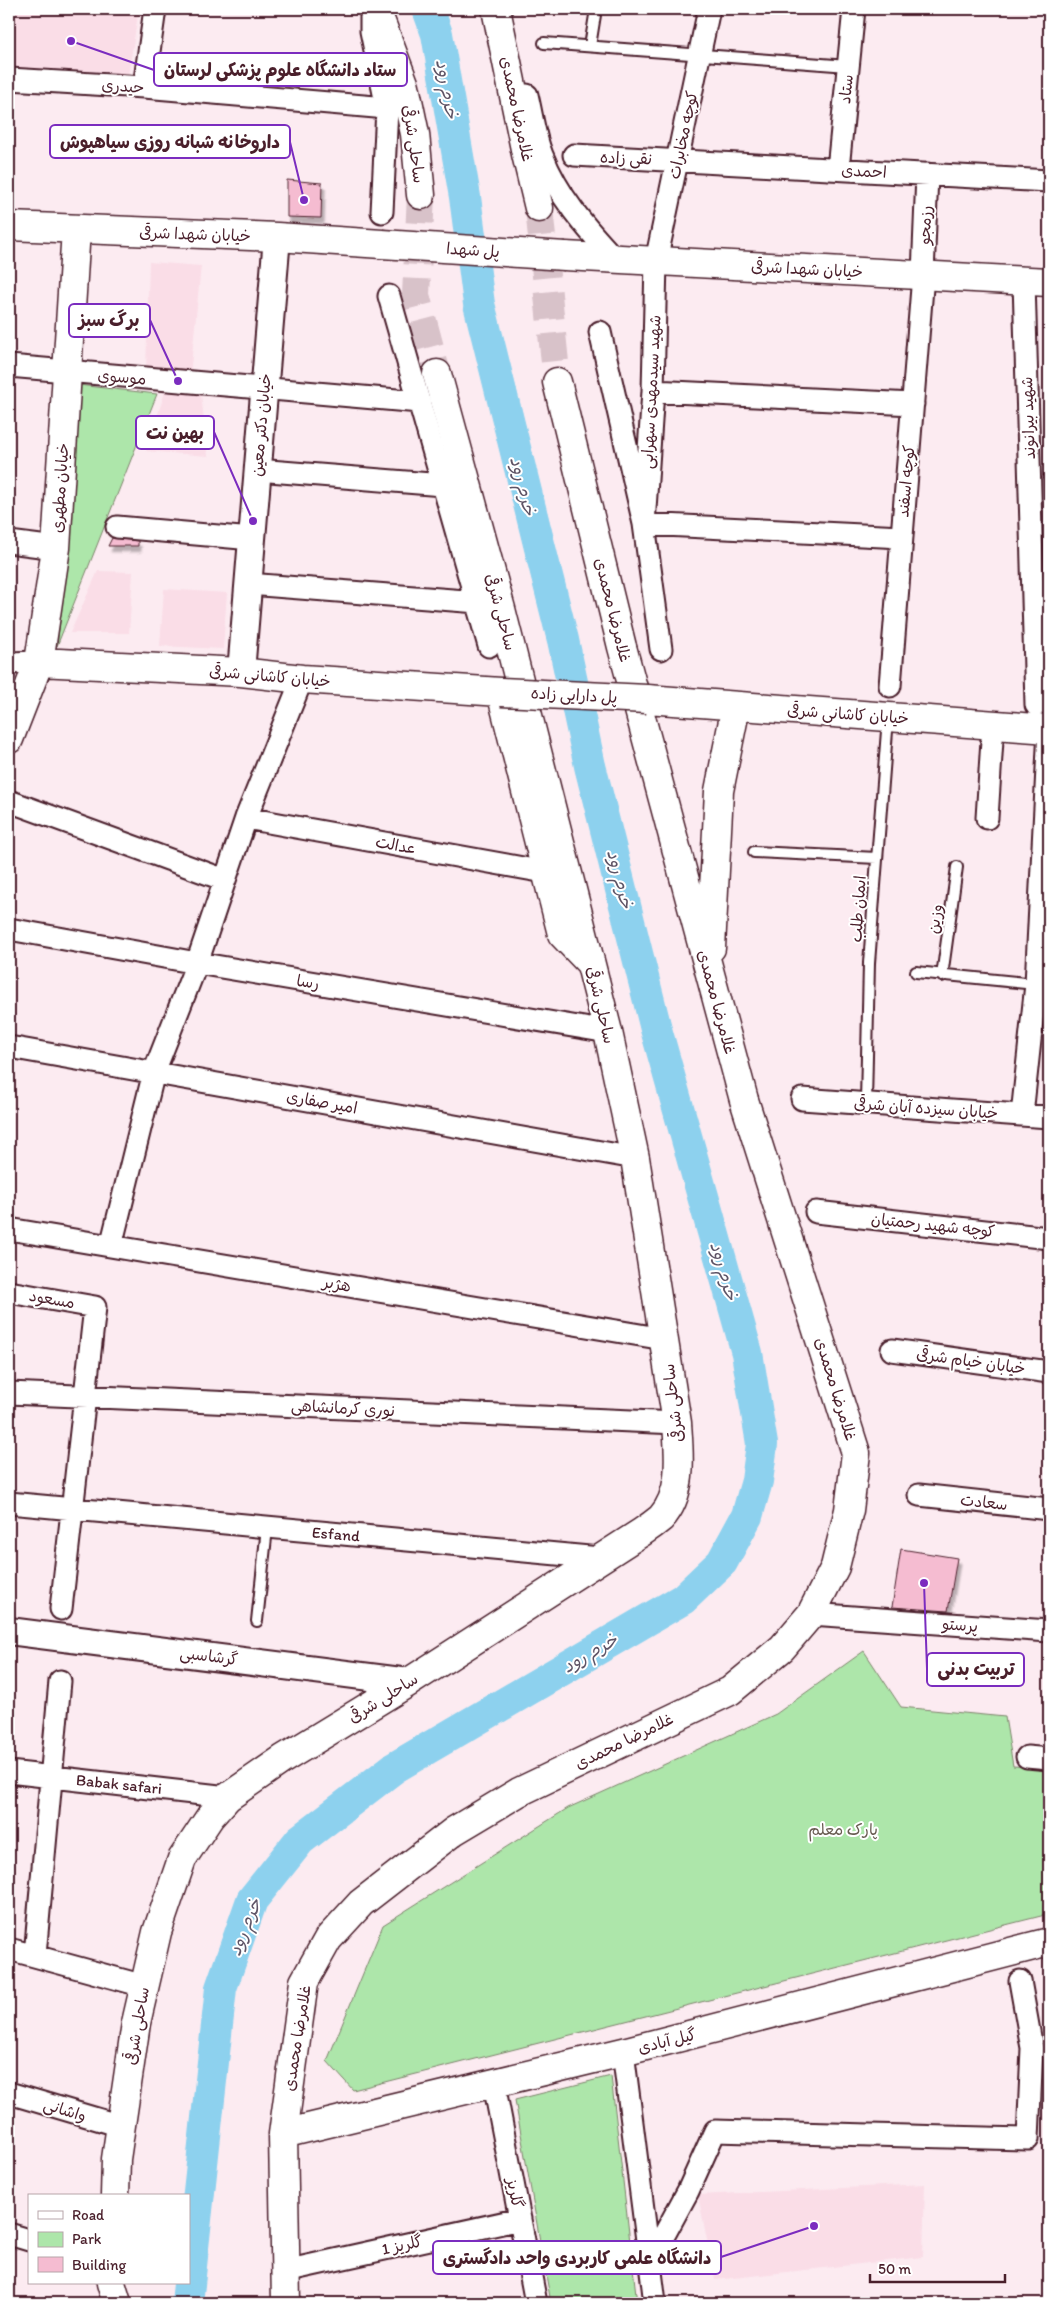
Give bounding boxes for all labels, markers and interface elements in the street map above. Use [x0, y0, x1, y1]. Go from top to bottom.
callout: ستاد دانشگاه علوم پزشکی لرستان [154, 53, 407, 86]
street label: غلامرضا محمدی [497, 55, 537, 163]
water label: خرم رود [428, 58, 463, 122]
text: ستاد دانشگاه علوم پزشکی لرستان [164, 59, 396, 84]
street label: ستاد [835, 73, 857, 105]
street label: حیدری [101, 75, 145, 97]
street label: کوچه مخابرات [664, 89, 703, 181]
street label: ساحلی شرقی [398, 103, 430, 185]
callout: داروخانه شبانه روزی سیاهپوش [50, 125, 290, 158]
text: داروخانه شبانه روزی سیاهپوش [60, 131, 280, 154]
street label: نقی زاده [600, 148, 652, 169]
street label: احمدی [841, 160, 887, 182]
street label: رزمجو [915, 205, 936, 247]
street label: خیابان شهدا شرقی [139, 222, 251, 245]
street label: پل شهدا [446, 239, 500, 262]
street label: خیابان شهدا شرقی [751, 256, 863, 281]
callout: برگ سبز [69, 304, 150, 337]
text: برگ سبز [76, 309, 140, 331]
street label: شهید سیدمهدی سهرابی [637, 314, 666, 470]
street label: موسوی [97, 365, 147, 390]
street label: خیابان دکتر معین [247, 373, 275, 477]
street label: شهید بیرانوند [1017, 376, 1040, 460]
callout: بهین نت [136, 416, 214, 449]
text: بهین نت [146, 422, 204, 444]
street label: خیابان مطهری [47, 442, 73, 534]
street label: کوچه اسفند [893, 444, 920, 518]
water label: خرم رود [502, 454, 541, 519]
street label: غلامرضا محمدی [591, 556, 635, 664]
street label: ساحلی شرقی [481, 571, 521, 653]
street label: خیابان کاشانی شرقی [208, 660, 332, 692]
street label: پل دارایی زاده [530, 683, 618, 708]
street label: خیابان کاشانی شرقی [786, 699, 910, 729]
street label: عدالت [374, 832, 418, 858]
water label: خرم رود [599, 847, 638, 912]
street label: ایمان طلب [846, 875, 870, 943]
street label: وزین [924, 903, 946, 935]
street label: غلامرضا محمدی [694, 948, 740, 1056]
street label: ساحلی شرقی [582, 964, 620, 1046]
street label: رسا [295, 971, 321, 993]
street label: امیر صفاری [285, 1086, 359, 1118]
street label: خیابان سیزده آبان شرقی [853, 1092, 999, 1123]
street label: کوچه شهید رحمتیان [870, 1209, 996, 1242]
water label: خرم رود [702, 1239, 743, 1304]
street label: هژبر [319, 1272, 353, 1296]
street label: مسعود [27, 1286, 76, 1313]
street label: غلامرضا محمدی [811, 1335, 861, 1443]
street label: خیابان خیام شرقی [915, 1343, 1027, 1381]
street label: ساحلی شرقی [658, 1363, 688, 1443]
street label: نوری کرمانشاهی [291, 1396, 395, 1421]
street label: سعادت [959, 1490, 1009, 1514]
street label: Esfand [311, 1522, 361, 1546]
street label: پرستو [940, 1614, 979, 1637]
water label: خرم رود [559, 1628, 623, 1680]
street label: گرشاسبی [179, 1643, 239, 1670]
callout: تربیت بدنی [927, 1653, 1024, 1686]
text: تربیت بدنی [938, 1658, 1015, 1681]
street label: ساحلی شرقی [344, 1668, 422, 1728]
street label: غلامرضا محمدی [572, 1709, 676, 1773]
street label: Babak safari [75, 1770, 163, 1798]
park label: پارک معلم [808, 1820, 878, 1842]
water label: خرم رود [224, 1895, 269, 1960]
street label: غلامرضا محمدی [279, 1984, 315, 2092]
street label: ساحلی شرقی [120, 1985, 154, 2067]
street label: گیل آبادی [636, 2025, 698, 2057]
street label: واشانی [41, 2095, 89, 2126]
street label: گلریز [502, 2174, 527, 2210]
legend [28, 2194, 190, 2284]
text: Road [72, 2206, 105, 2224]
text: Park [72, 2230, 102, 2248]
street label: گلریز 1 [380, 2231, 424, 2259]
callout: دانشگاه علمی کاربردی واحد دادگستری [433, 2241, 721, 2274]
text: دانشگاه علمی کاربردی واحد دادگستری [443, 2247, 711, 2270]
scale bar [870, 2252, 1006, 2284]
text: Building [72, 2256, 126, 2274]
text: 50 m [878, 2260, 911, 2278]

